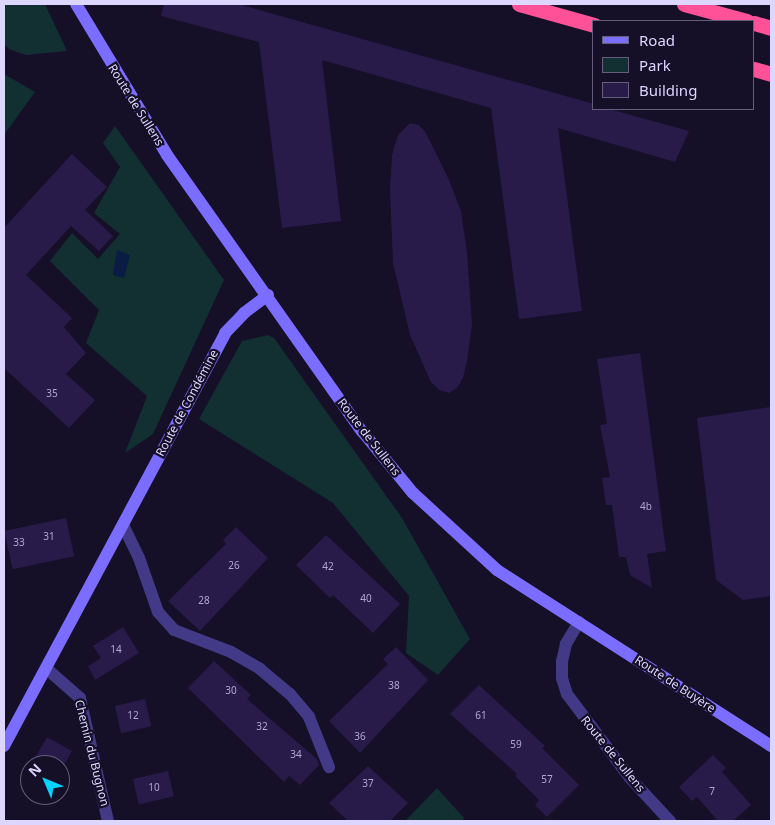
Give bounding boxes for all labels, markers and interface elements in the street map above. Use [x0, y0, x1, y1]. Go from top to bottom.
legend [592, 20, 755, 110]
text: Road [639, 30, 675, 50]
text: Park [639, 55, 671, 75]
street label: Route de Sullens [105, 61, 167, 149]
text: Building [639, 80, 697, 100]
street label: Route de Condémine [153, 347, 221, 459]
house number: 35 [46, 388, 58, 400]
street label: Route de Sullens [334, 396, 404, 478]
house number: 4b [640, 501, 652, 513]
house number: 31 [43, 531, 55, 543]
house number: 33 [13, 537, 25, 549]
house number: 26 [228, 560, 240, 572]
house number: 42 [322, 561, 334, 573]
house number: 40 [360, 593, 372, 605]
house number: 28 [198, 595, 210, 607]
house number: 14 [110, 644, 122, 656]
street label: Route de Buyère [632, 653, 718, 715]
house number: 38 [388, 680, 400, 692]
house number: 30 [225, 685, 237, 697]
street label: Chemin du Bugnon [72, 698, 112, 808]
house number: 12 [127, 710, 139, 722]
house number: 61 [475, 710, 487, 722]
street label: Route de Sullens [578, 713, 648, 795]
house number: 32 [256, 721, 268, 733]
house number: 36 [354, 731, 366, 743]
house number: 59 [510, 739, 522, 751]
house number: 34 [290, 749, 302, 761]
north arrow [20, 755, 70, 805]
text: N [24, 759, 45, 780]
house number: 57 [541, 774, 553, 786]
house number: 37 [362, 778, 374, 790]
house number: 10 [148, 782, 160, 794]
house number: 7 [709, 786, 715, 798]

